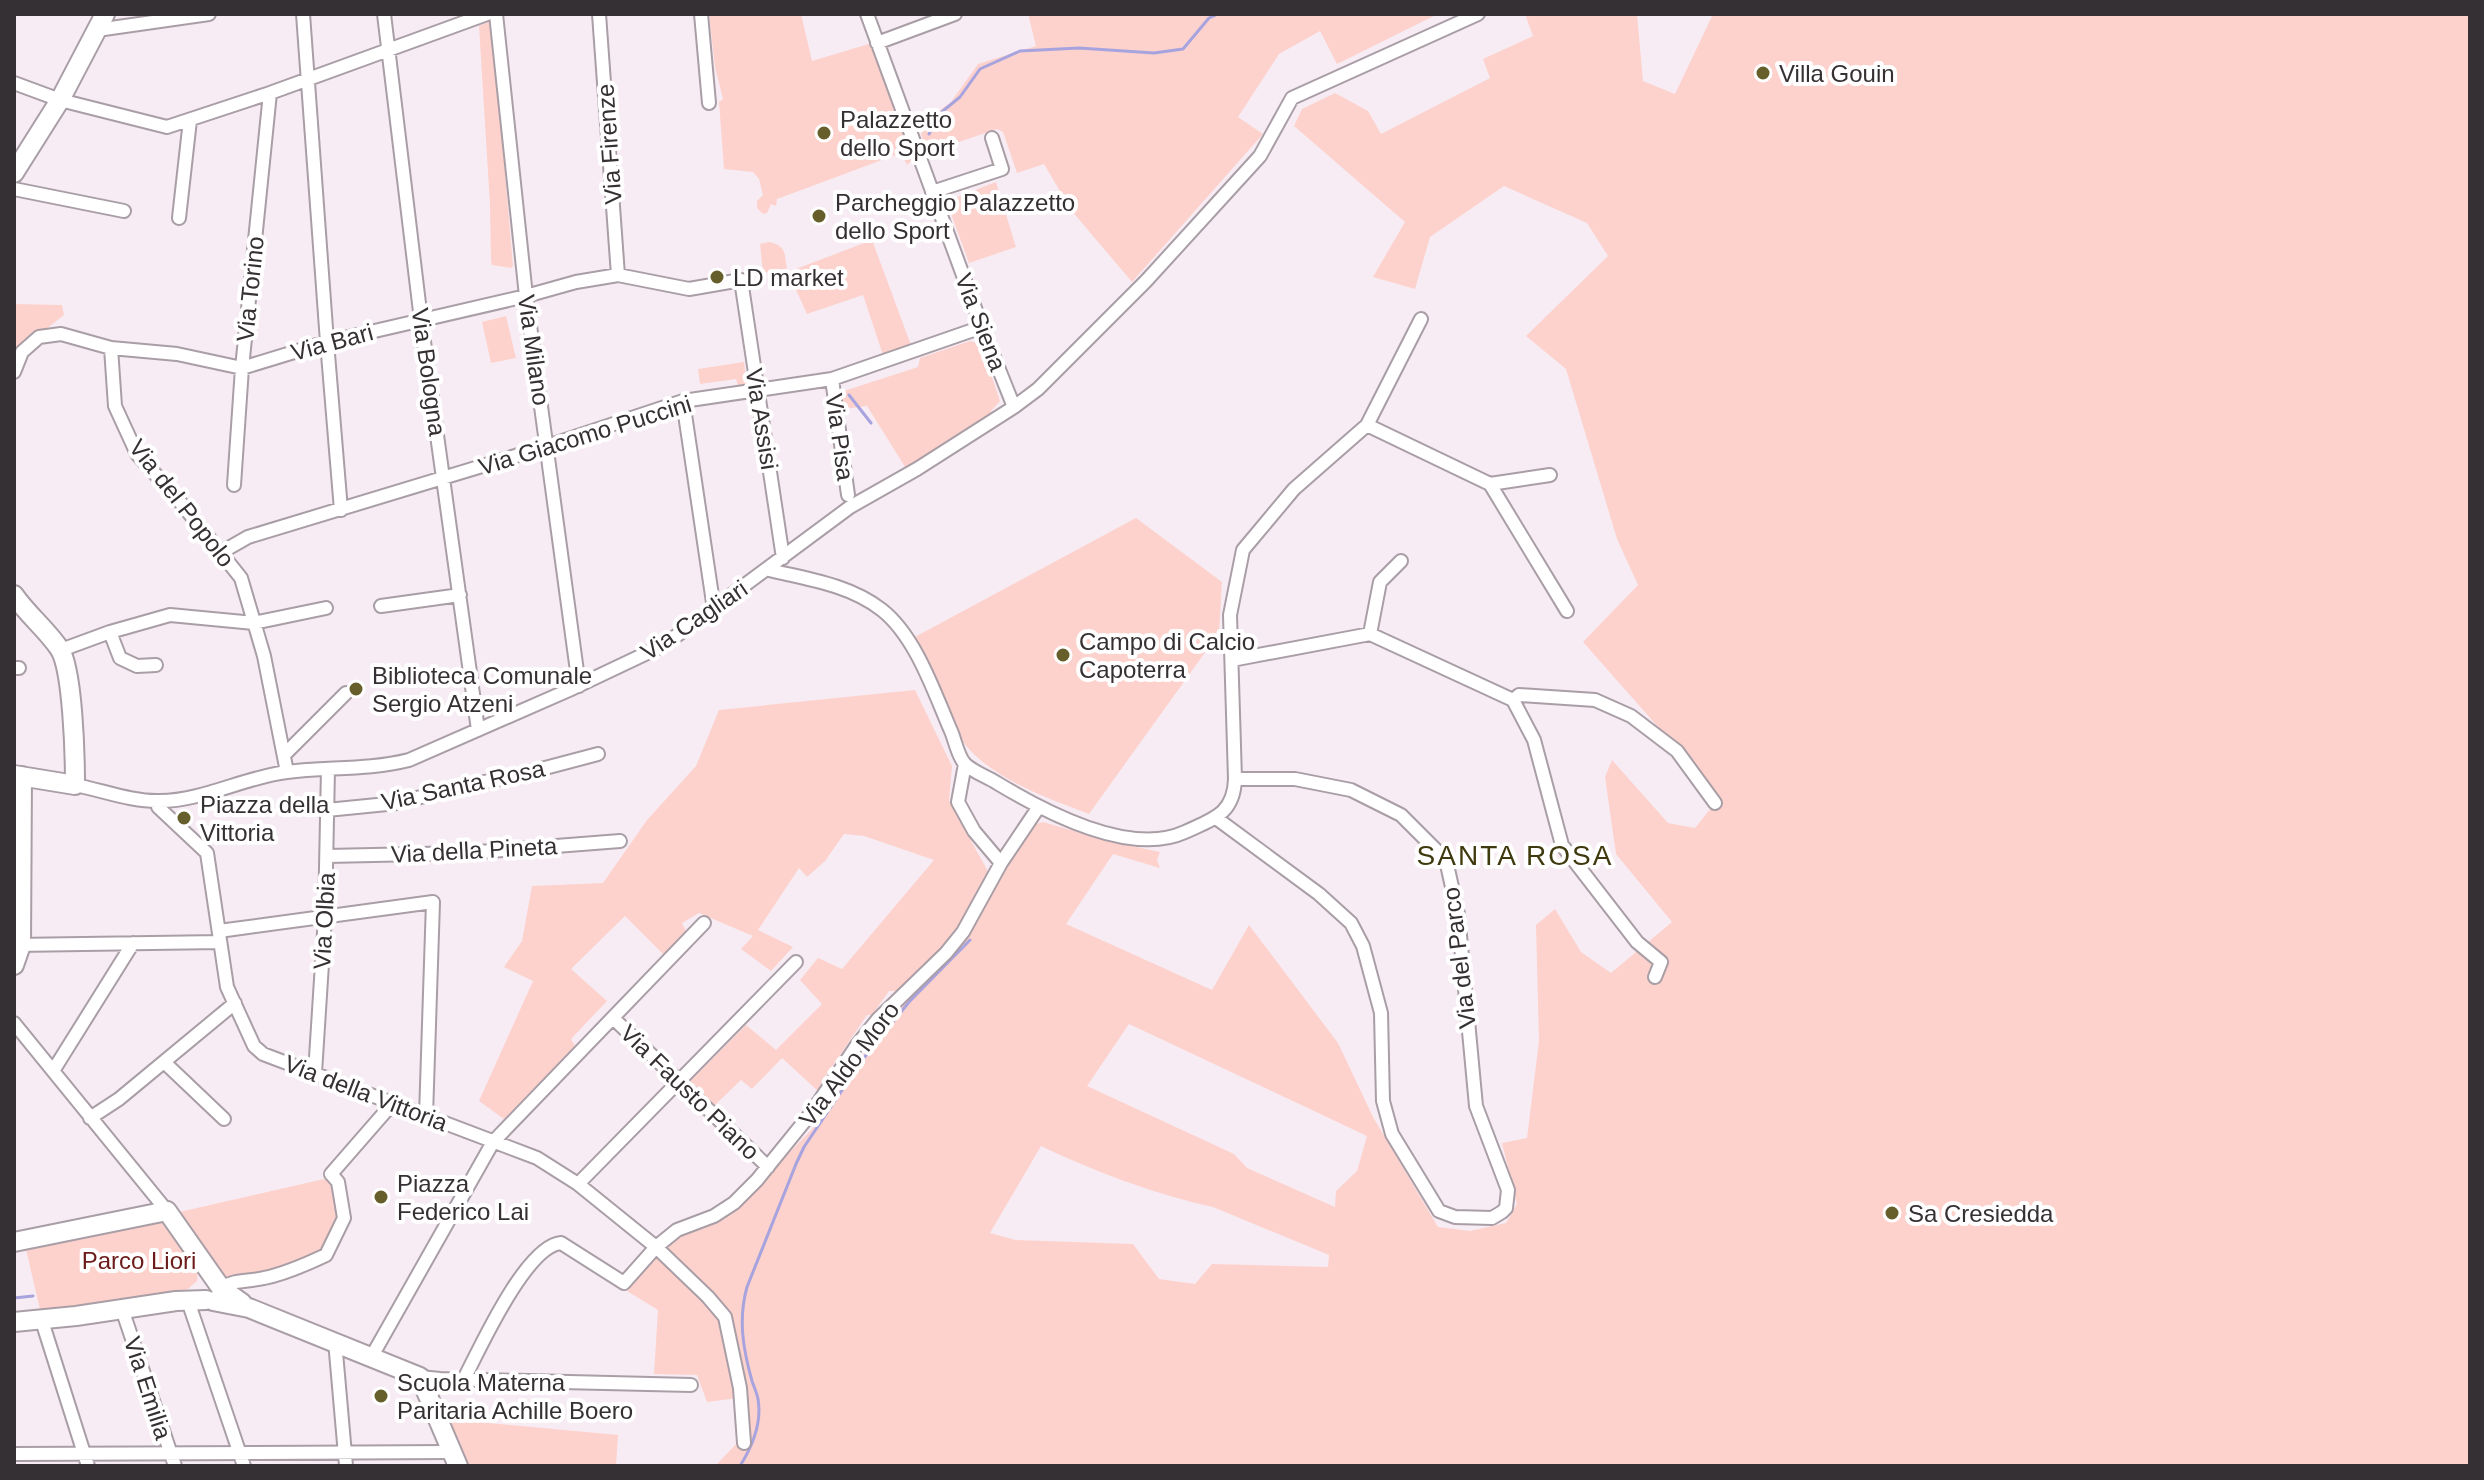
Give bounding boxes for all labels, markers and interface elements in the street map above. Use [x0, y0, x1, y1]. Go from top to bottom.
place label: Villa Gouin [1779, 60, 1895, 87]
marker: Villa Gouin [1754, 64, 1772, 82]
street label: Via Firenze [591, 83, 627, 205]
place label: Palazzetto dello Sport [840, 106, 955, 161]
marker: Palazzetto dello Sport [815, 124, 833, 142]
place label: Parcheggio Palazzetto dello Sport [835, 189, 1075, 244]
marker: Parcheggio Palazzetto dello Sport [810, 207, 828, 225]
street label: Via Torino [231, 235, 269, 343]
place label: LD market [733, 264, 844, 291]
marker: LD market [708, 268, 726, 286]
street label: Via Siena [950, 269, 1012, 375]
street label: Via Milano [513, 293, 555, 407]
street label: Via Bologna [407, 306, 451, 438]
street label: Via Bari [288, 318, 376, 366]
street label: Via Assisi [741, 366, 783, 472]
street label: Via Giacomo Puccini [475, 390, 695, 480]
street label: Via Pisa [821, 392, 860, 483]
street label: Via del Popolo [124, 434, 240, 572]
street label: Via Cagliari [636, 575, 752, 665]
place label: Campo di Calcio Capoterra [1079, 628, 1255, 683]
marker: Campo di Calcio Capoterra [1054, 646, 1072, 664]
place label: Biblioteca Comunale Sergio Atzeni [372, 662, 592, 717]
marker: Biblioteca Comunale Sergio Atzeni [347, 680, 365, 698]
street label: Via Santa Rosa [379, 754, 548, 815]
place label: Piazza della Vittoria [200, 791, 330, 846]
marker: Piazza della Vittoria [175, 809, 193, 827]
street label: Via della Pineta [390, 832, 558, 868]
district label: SANTA ROSA [1417, 840, 1613, 871]
street label: Via Olbia [308, 871, 340, 970]
street label: Via del Parco [1437, 886, 1481, 1030]
street label: Via Aldo Moro [793, 996, 905, 1132]
street label: Via Fausto Piano [615, 1019, 765, 1165]
street label: Via della Vittoria [281, 1049, 452, 1137]
place label: Piazza Federico Lai [397, 1170, 529, 1225]
marker: Piazza Federico Lai [372, 1188, 390, 1206]
place label: Sa Cresiedda [1908, 1200, 2054, 1227]
marker: Sa Cresiedda [1883, 1204, 1901, 1222]
park label: Parco Liori [82, 1247, 196, 1274]
street label: Via Emilia [119, 1333, 177, 1443]
place label: Scuola Materna Paritaria Achille Boero [397, 1369, 633, 1424]
marker: Scuola Materna Paritaria Achille Boero [372, 1387, 390, 1405]

